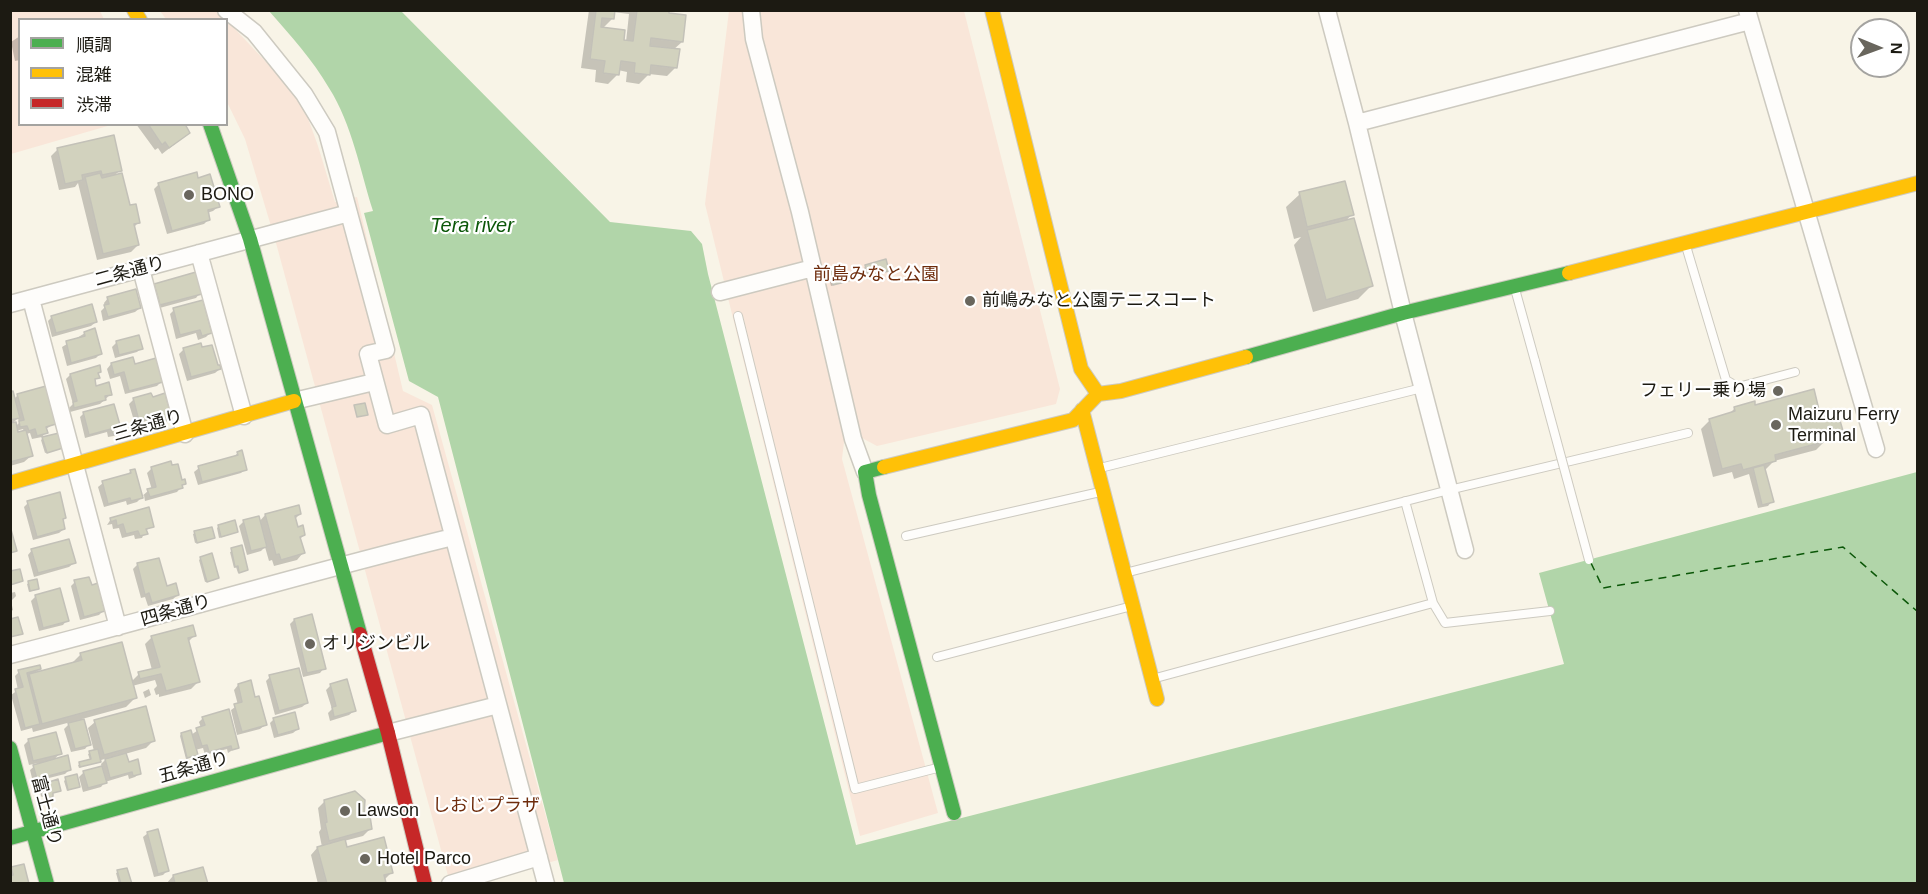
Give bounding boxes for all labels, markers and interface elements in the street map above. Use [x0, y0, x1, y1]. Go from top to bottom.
legend [18, 18, 228, 126]
north arrow [1850, 18, 1910, 78]
text: 順調 [76, 35, 112, 55]
text: N [1888, 42, 1905, 54]
text: 混雑 [76, 65, 112, 85]
text: 渋滞 [76, 95, 112, 115]
place label: BONO [201, 184, 254, 206]
marker: BONO [182, 188, 196, 202]
water label: Tera river [430, 214, 514, 238]
street label: 二条通り [92, 252, 168, 292]
park label: 前島みなと公園 [813, 264, 939, 286]
place label: 前嶋みなと公園テニスコート [982, 290, 1216, 312]
marker: 前嶋みなと公園テニスコート [963, 294, 977, 308]
place label: フェリー乗り場 [1640, 380, 1766, 402]
marker: フェリー乗り場 [1771, 384, 1785, 398]
place label: Maizuru Ferry Terminal [1788, 404, 1899, 446]
street label: 三条通り [110, 406, 186, 446]
marker: Maizuru Ferry Terminal [1769, 418, 1783, 432]
street label: 四条通り [138, 591, 214, 631]
place label: オリジンビル [322, 633, 430, 655]
marker: オリジンビル [303, 637, 317, 651]
street label: 五条通り [156, 748, 232, 788]
street label: 富士通り [26, 773, 66, 849]
park label: しおじプラザ [432, 795, 540, 817]
place label: Lawson [357, 800, 419, 822]
marker: Lawson [338, 804, 352, 818]
place label: Hotel Parco [377, 848, 471, 870]
marker: Hotel Parco [358, 852, 372, 866]

